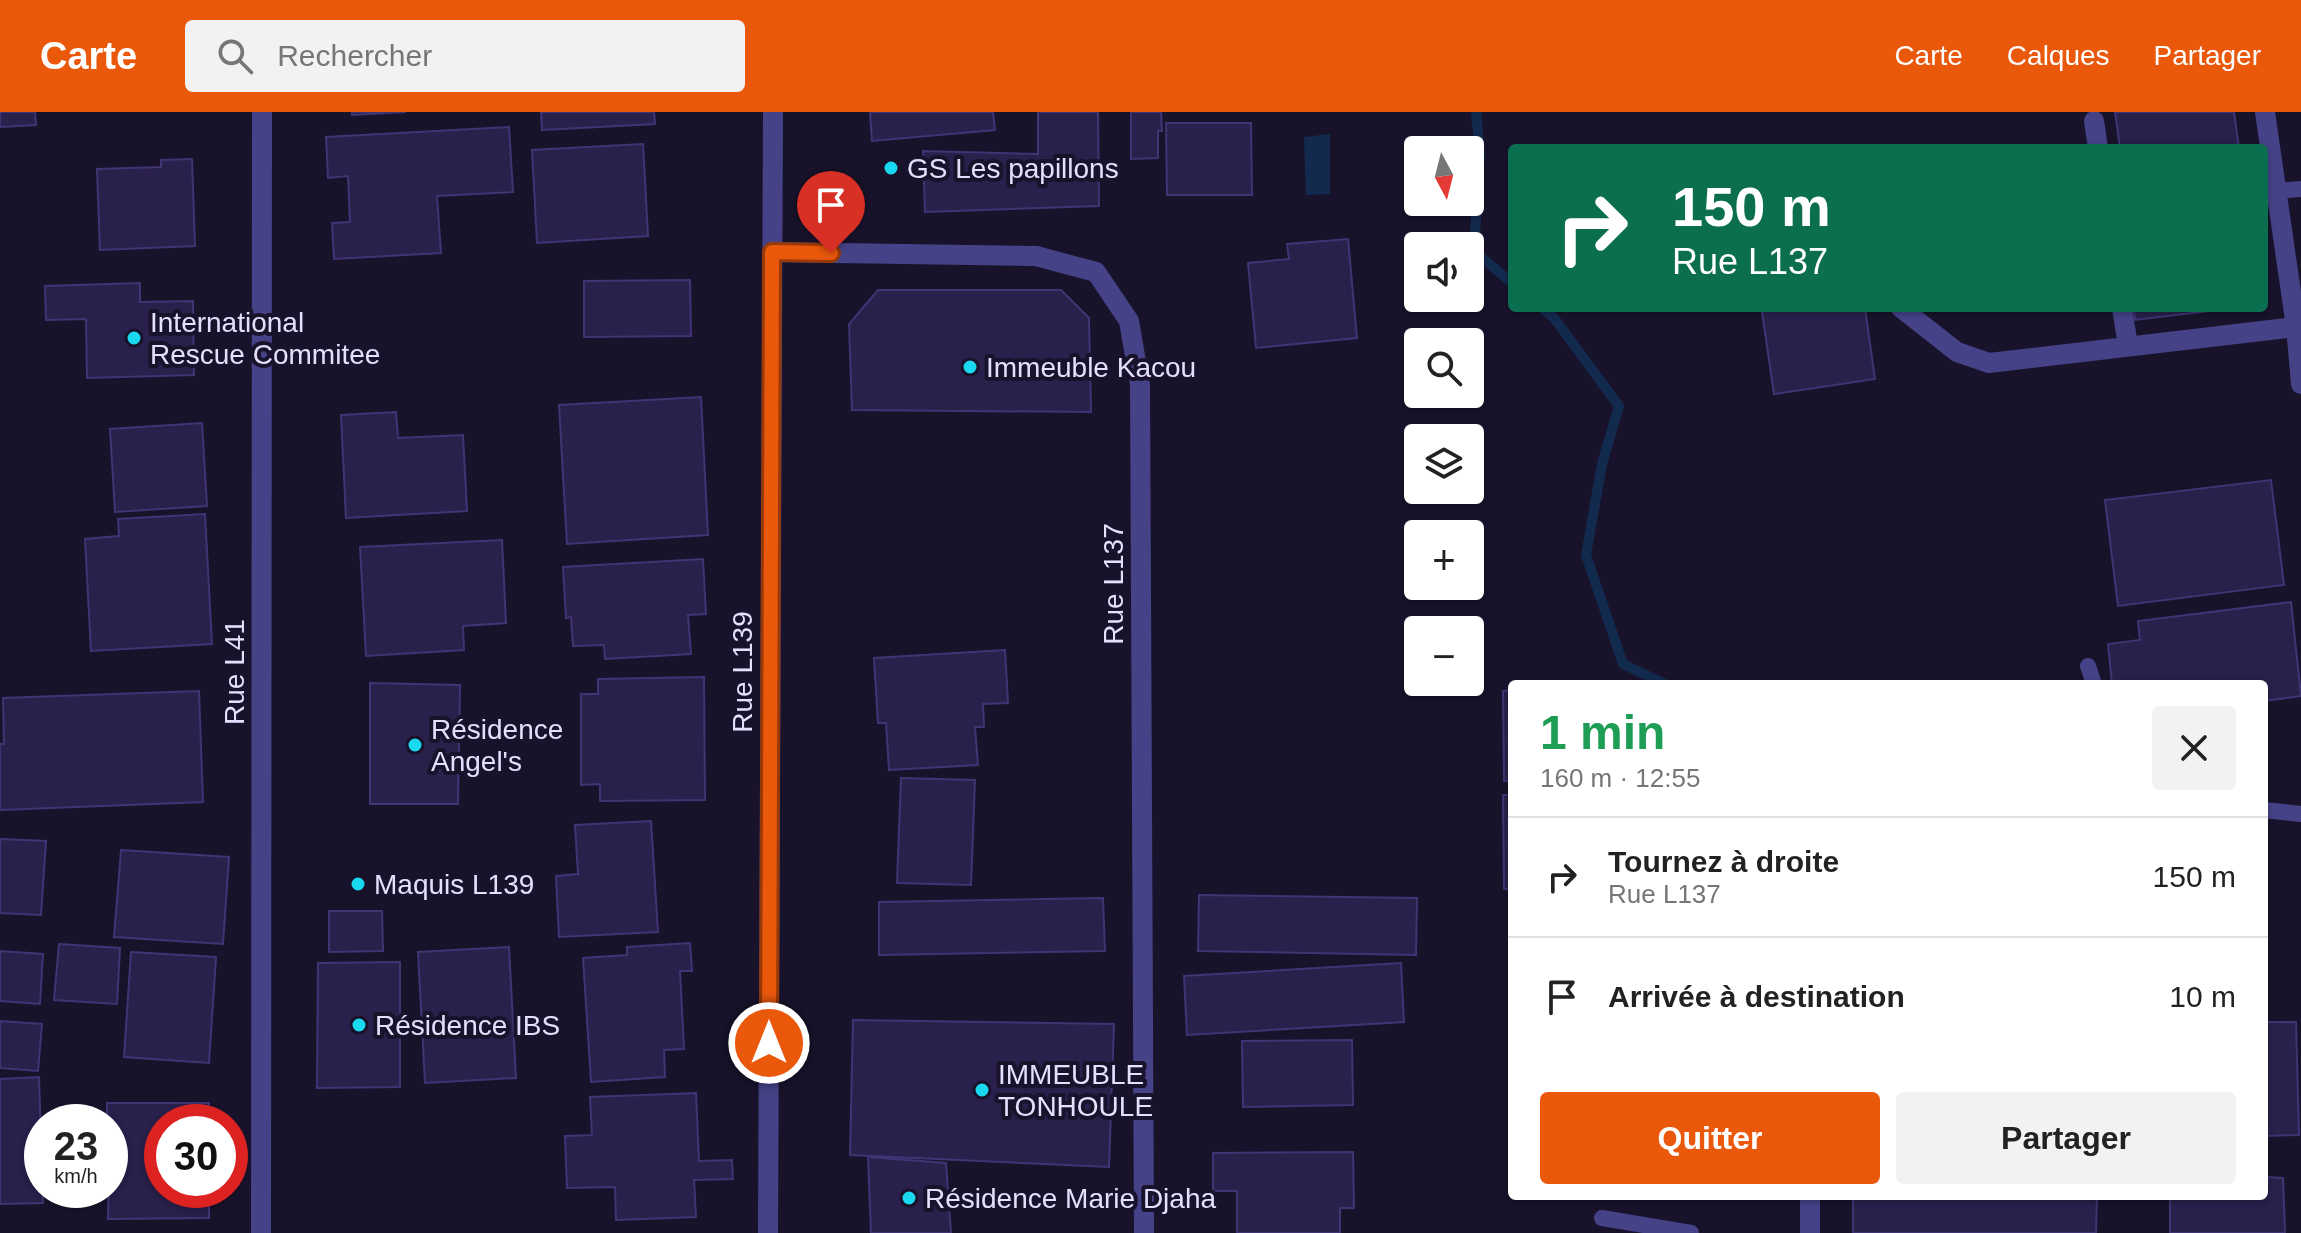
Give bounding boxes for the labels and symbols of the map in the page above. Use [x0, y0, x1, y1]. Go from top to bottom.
north arrow [1404, 136, 1484, 216]
place label: GS Les papillons [907, 153, 1119, 184]
marker: GS Les papillons [882, 159, 900, 177]
pin [797, 171, 865, 253]
place label: International Rescue Commitee [150, 307, 380, 370]
marker: International Rescue Commitee [125, 329, 143, 347]
place label: Immeuble Kacou [986, 352, 1196, 383]
marker: Immeuble Kacou [961, 358, 979, 376]
street label: Rue L137 [1098, 523, 1129, 645]
street label: Rue L139 [727, 611, 758, 733]
street label: Rue L41 [219, 619, 250, 725]
place label: Résidence Angel's [431, 714, 563, 777]
marker: Résidence Angel's [406, 736, 424, 754]
place label: Maquis L139 [374, 869, 534, 900]
marker: Maquis L139 [349, 875, 367, 893]
position arrow [727, 1001, 811, 1085]
place label: Résidence IBS [375, 1010, 560, 1041]
marker: Résidence IBS [350, 1016, 368, 1034]
place label: IMMEUBLE TONHOULE [998, 1059, 1153, 1122]
marker: IMMEUBLE TONHOULE [973, 1081, 991, 1099]
speed limit sign: 30 [144, 1104, 248, 1208]
place label: Résidence Marie Djaha [925, 1183, 1216, 1214]
marker: Résidence Marie Djaha [900, 1189, 918, 1207]

